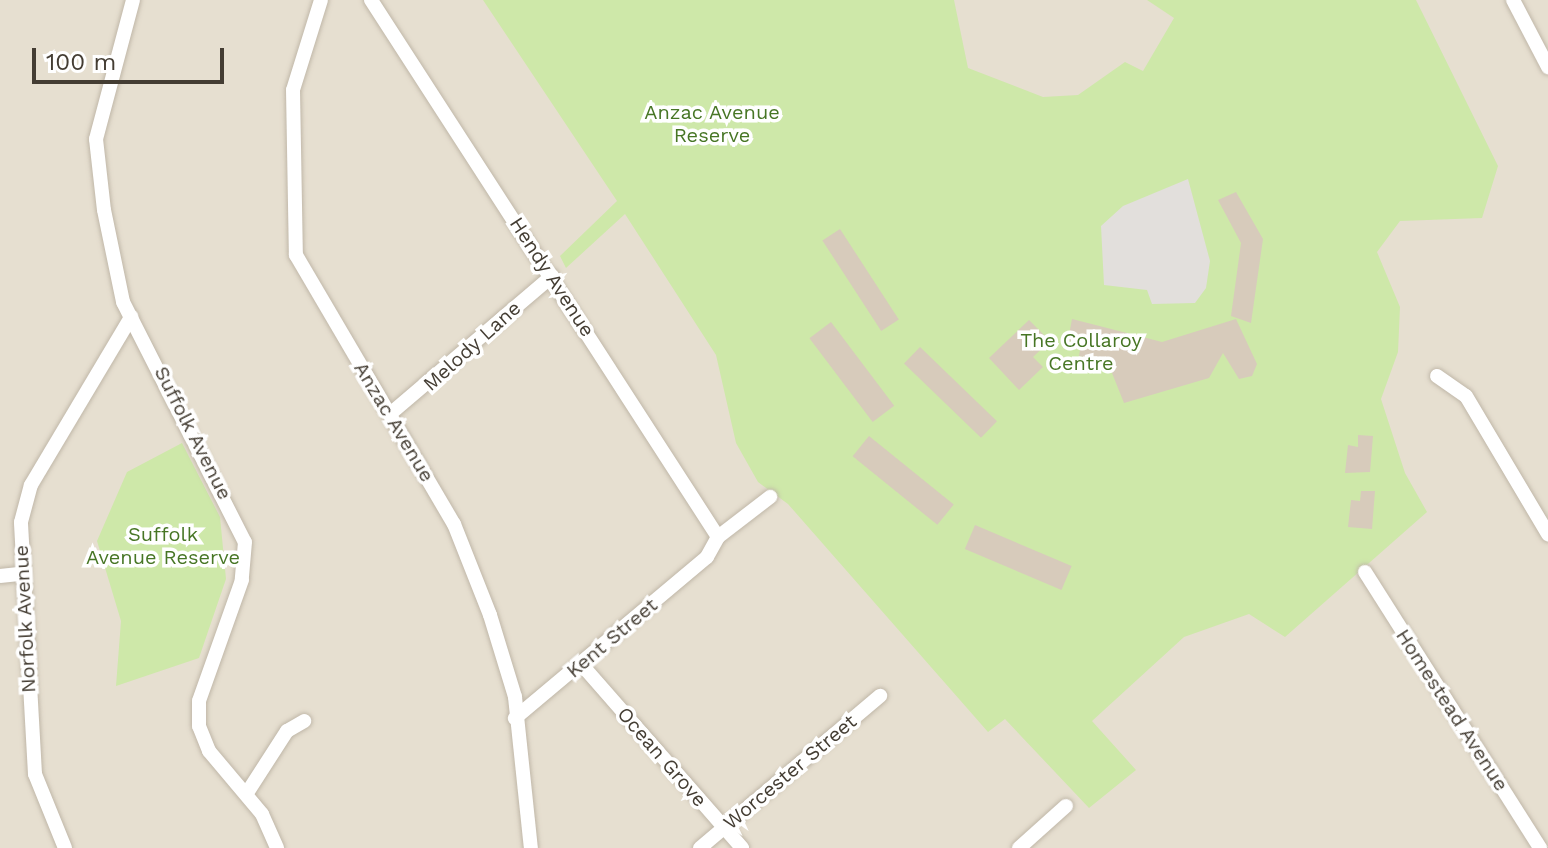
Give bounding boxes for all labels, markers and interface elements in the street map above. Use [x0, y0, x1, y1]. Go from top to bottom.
scale bar [36, 32, 228, 82]
text: 100 m [46, 48, 116, 76]
park label: Anzac Avenue Reserve [644, 100, 780, 147]
street label: Hendy Avenue [504, 212, 600, 342]
street label: Melody Lane [418, 296, 526, 396]
park label: The Collaroy Centre [1020, 329, 1142, 376]
street label: Anzac Avenue [349, 357, 439, 487]
street label: Suffolk Avenue [149, 362, 237, 504]
park label: Suffolk Avenue Reserve [86, 523, 240, 570]
street label: Norfolk Avenue [9, 544, 41, 694]
street label: Kent Street [562, 593, 662, 683]
street label: Homestead Avenue [1390, 624, 1514, 796]
street label: Ocean Grove [612, 702, 712, 812]
street label: Worcester Street [718, 709, 862, 835]

